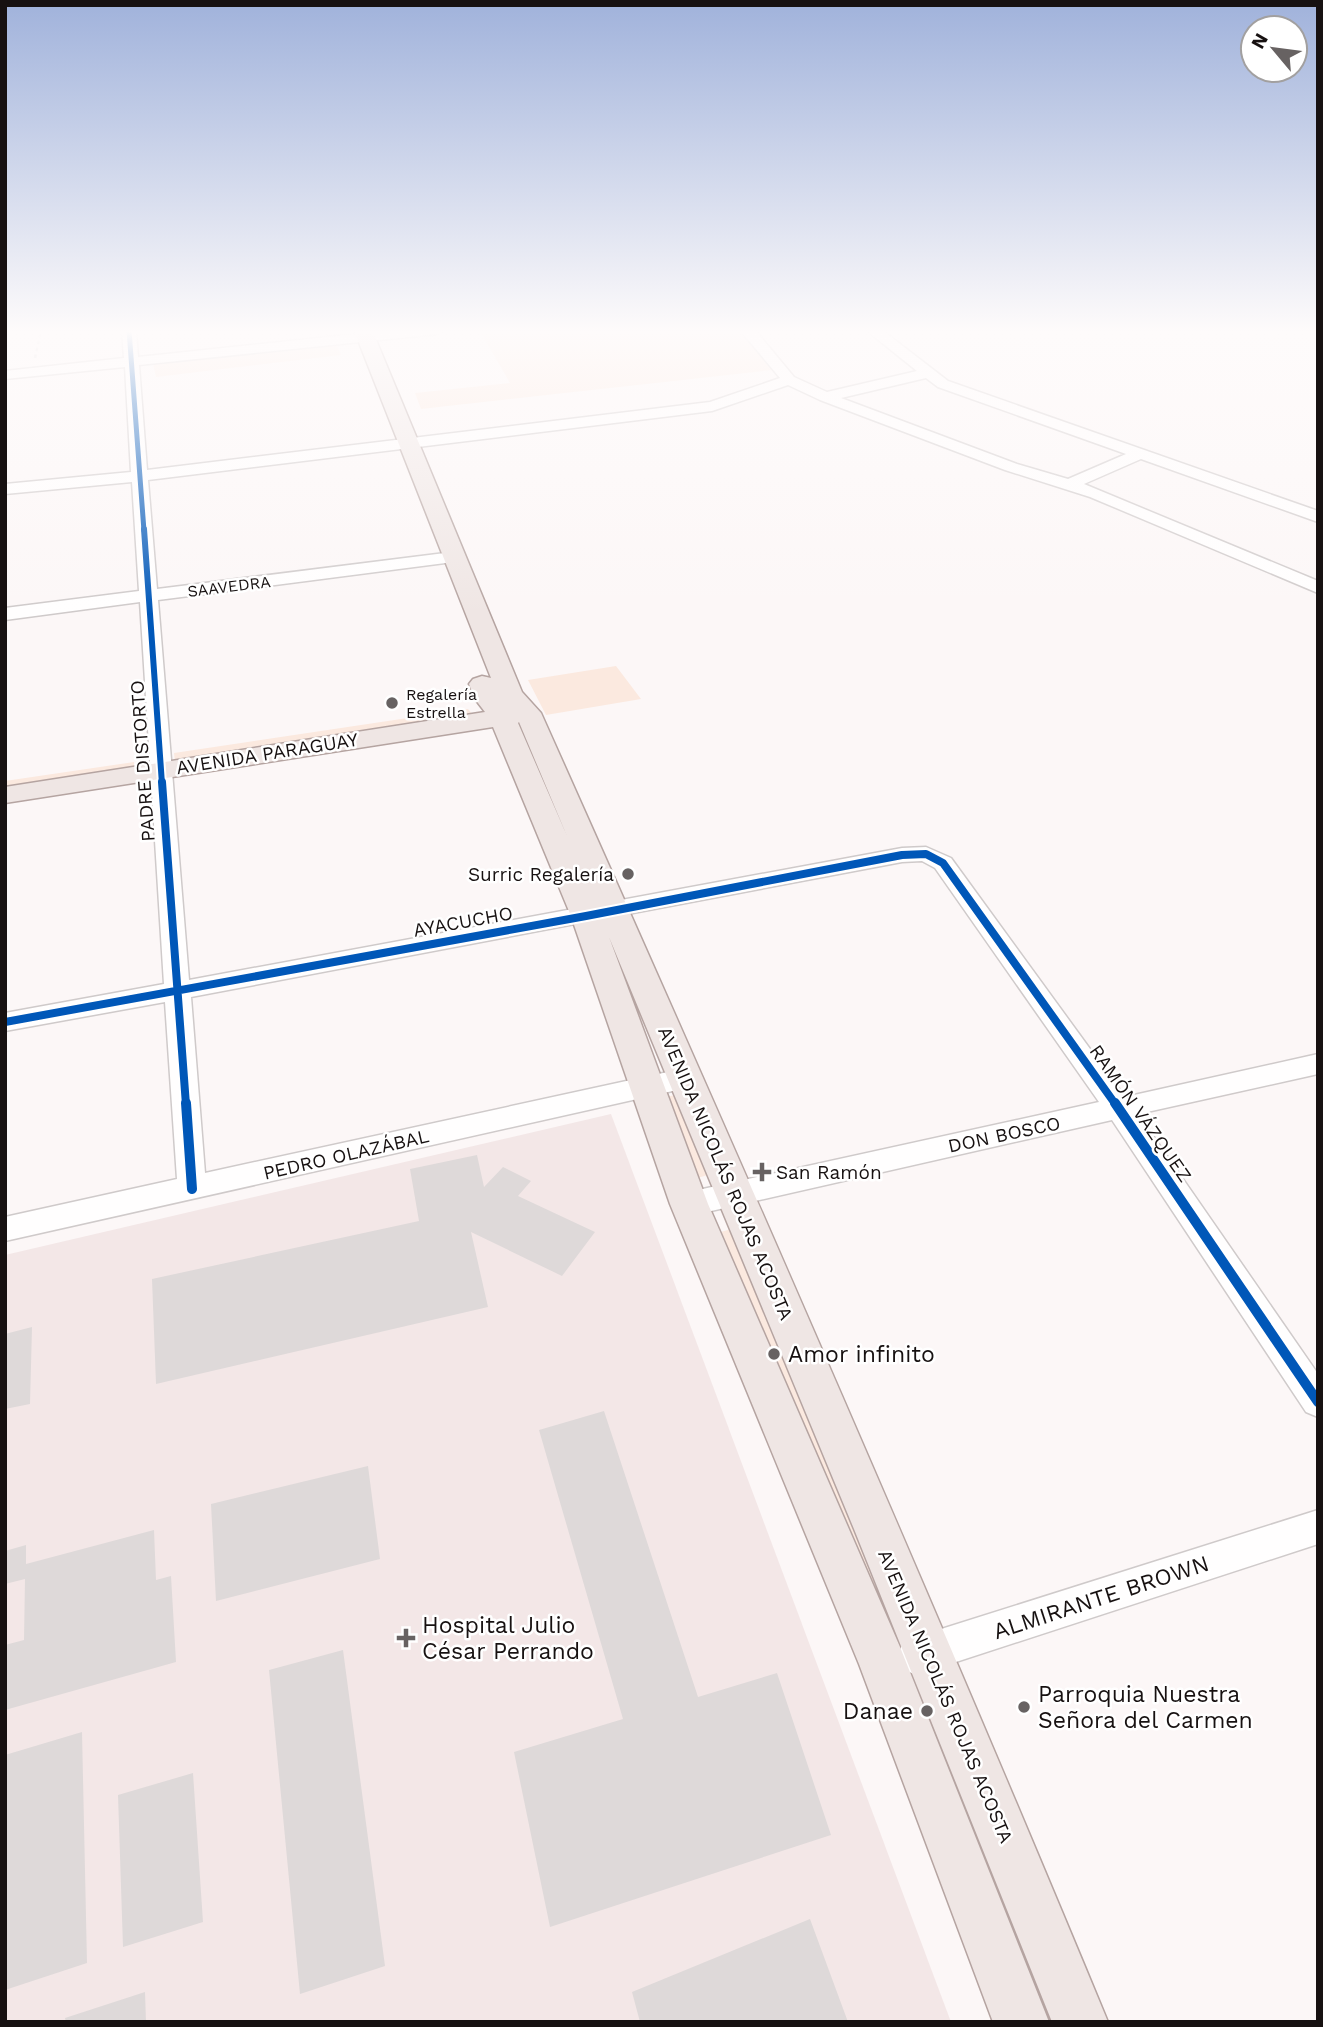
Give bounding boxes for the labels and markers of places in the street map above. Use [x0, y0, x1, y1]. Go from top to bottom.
place label: Regalería Estrella [406, 685, 477, 722]
marker: Regalería Estrella [384, 695, 400, 711]
place label: Surric Regalería [468, 863, 614, 886]
marker: Surric Regalería [620, 866, 636, 882]
place label: San Ramón [776, 1161, 882, 1184]
marker: San Ramón [754, 1164, 770, 1180]
place label: Amor infinito [788, 1341, 935, 1368]
marker: Amor infinito [766, 1346, 782, 1362]
place label: Hospital Julio César Perrando [422, 1612, 594, 1665]
marker: Hospital Julio César Perrando [396, 1628, 416, 1648]
place label: Parroquia Nuestra Señora del Carmen [1038, 1681, 1253, 1734]
place label: Danae [843, 1698, 913, 1725]
marker: Parroquia Nuestra Señora del Carmen [1016, 1699, 1032, 1715]
marker: Danae [919, 1703, 935, 1719]

